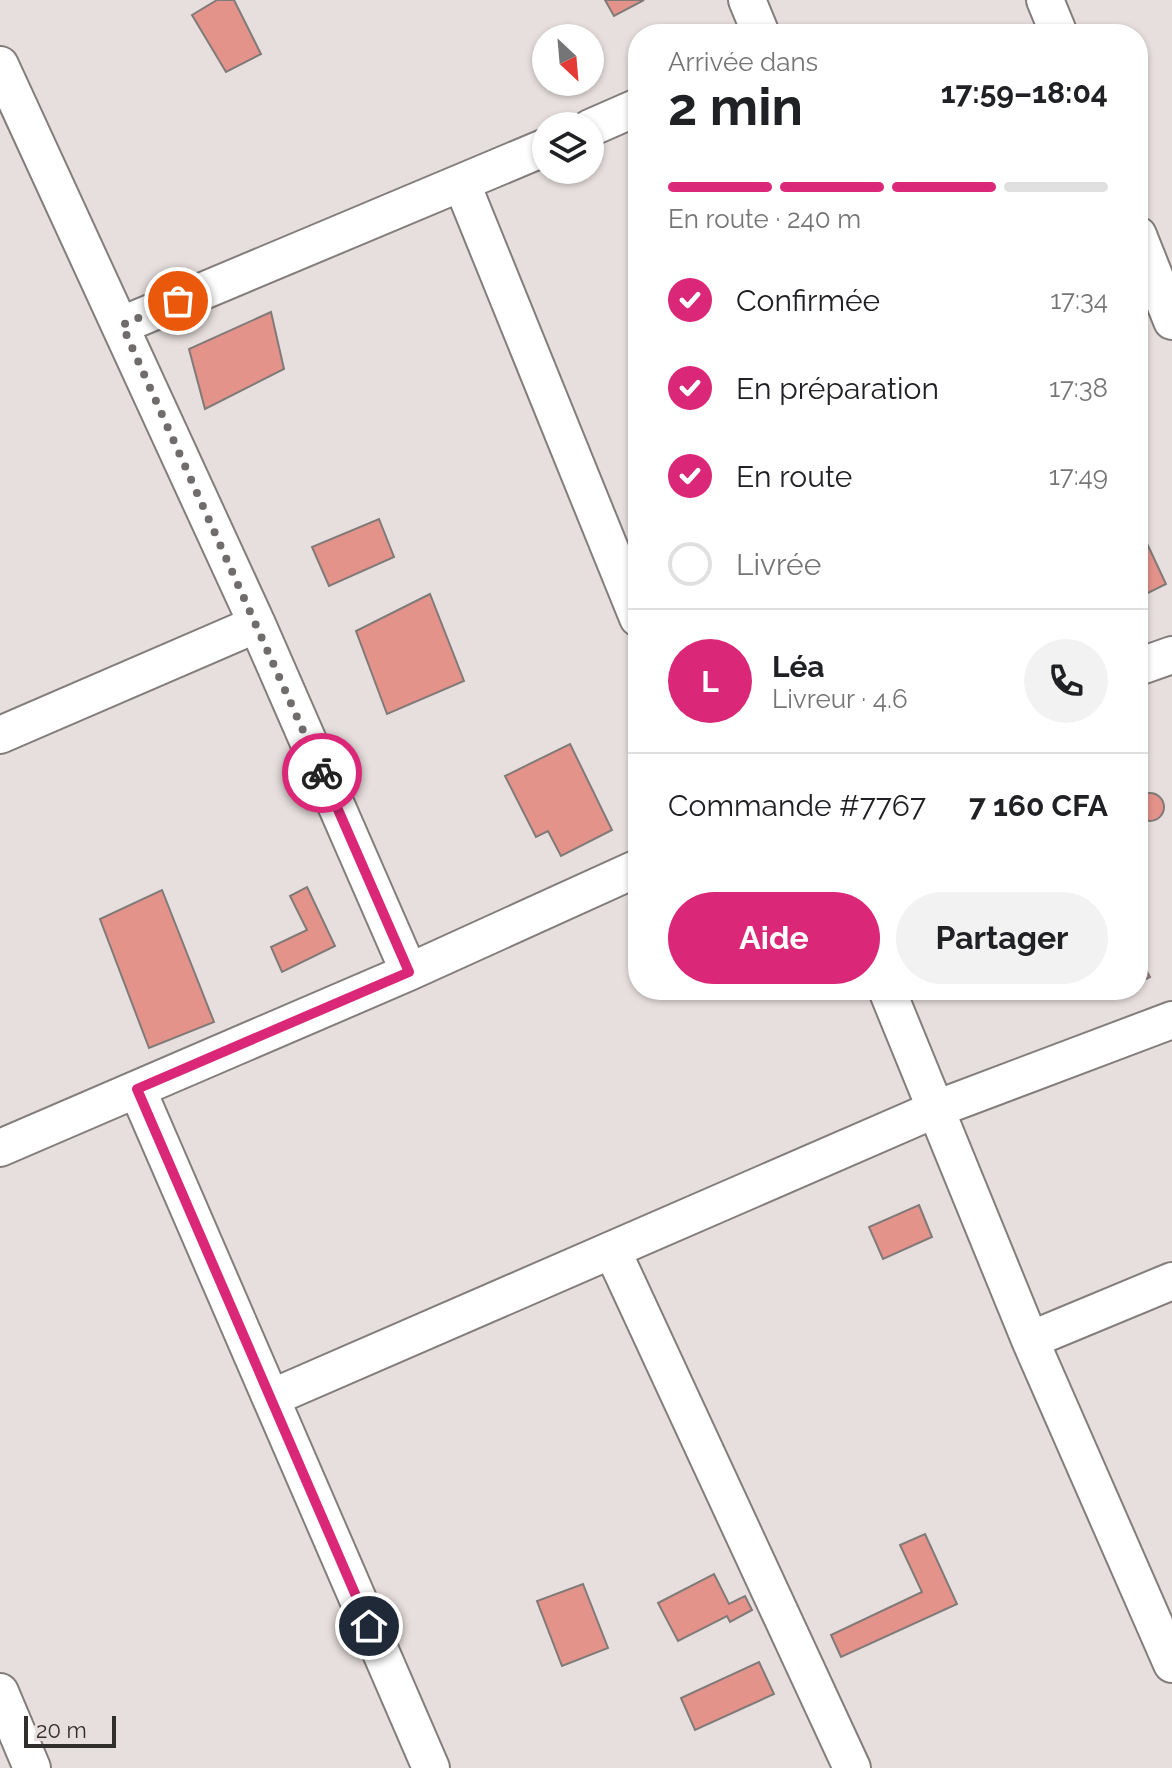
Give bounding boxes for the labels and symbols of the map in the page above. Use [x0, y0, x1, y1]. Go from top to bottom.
north arrow [532, 24, 604, 96]
pin [144, 267, 212, 335]
courier [282, 733, 362, 813]
pin [335, 1592, 403, 1660]
scale bar [24, 1712, 116, 1748]

